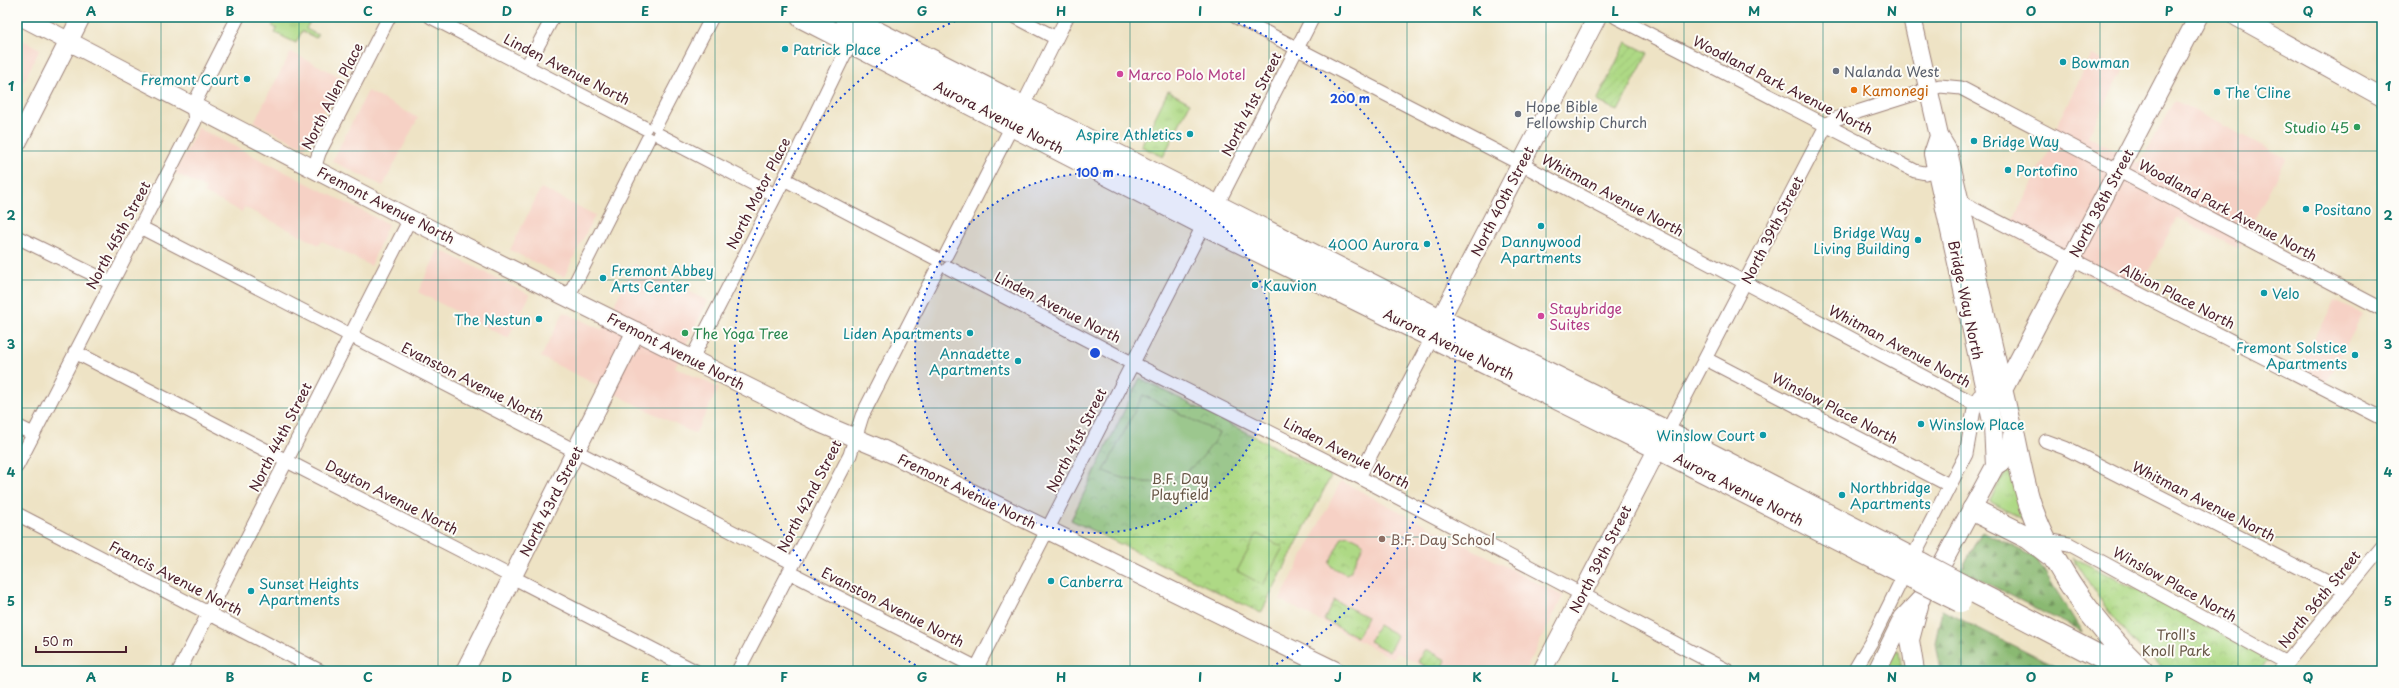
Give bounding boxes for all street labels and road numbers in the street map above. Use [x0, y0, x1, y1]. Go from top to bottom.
street label: Linden Avenue North [500, 28, 634, 110]
street label: Woodland Park Avenue North [1689, 30, 1877, 140]
street label: North Allen Place [296, 39, 368, 153]
street label: North 41st Street [1216, 48, 1286, 160]
street label: Aurora Avenue North [930, 75, 1068, 159]
street label: North Motor Place [721, 133, 795, 253]
street label: North 40th Street [1465, 142, 1539, 260]
street label: North 38th Street [2064, 145, 2139, 261]
street label: Whitman Avenue North [1538, 149, 1688, 241]
street label: Woodland Park Avenue North [2135, 154, 2321, 266]
street label: Fremont Avenue North [313, 161, 459, 249]
street label: North 39th Street [1736, 172, 1809, 288]
street label: North 45th Street [81, 177, 156, 293]
street label: Bridge Way North [1943, 238, 1989, 362]
street label: Albion Place North [2117, 258, 2239, 334]
street label: Linden Avenue North [991, 266, 1125, 348]
street label: Whitman Avenue North [1825, 300, 1975, 392]
street label: Aurora Avenue North [1380, 303, 1518, 385]
street label: Fremont Avenue North [603, 307, 749, 395]
street label: Evanston Avenue North [398, 337, 548, 427]
street label: Winslow Place North [1768, 367, 1902, 449]
street label: North 44th Street [243, 378, 317, 495]
street label: North 41st Street [1041, 384, 1111, 496]
street label: Linden Avenue North [1280, 412, 1414, 494]
street label: North 42nd Street [772, 436, 847, 556]
street label: North 43rd Street [514, 442, 588, 560]
street label: Aurora Avenue North [1670, 447, 1808, 531]
street label: Fremont Avenue North [894, 448, 1040, 534]
street label: Dayton Avenue North [322, 454, 462, 540]
street label: Whitman Avenue North [2129, 456, 2279, 546]
street label: North 39th Street [1564, 501, 1637, 617]
street label: Francis Avenue North [106, 535, 246, 621]
street label: Winslow Place North [2109, 541, 2241, 627]
street label: North 36th Street [2273, 545, 2365, 652]
street label: Evanston Avenue North [818, 562, 968, 652]

